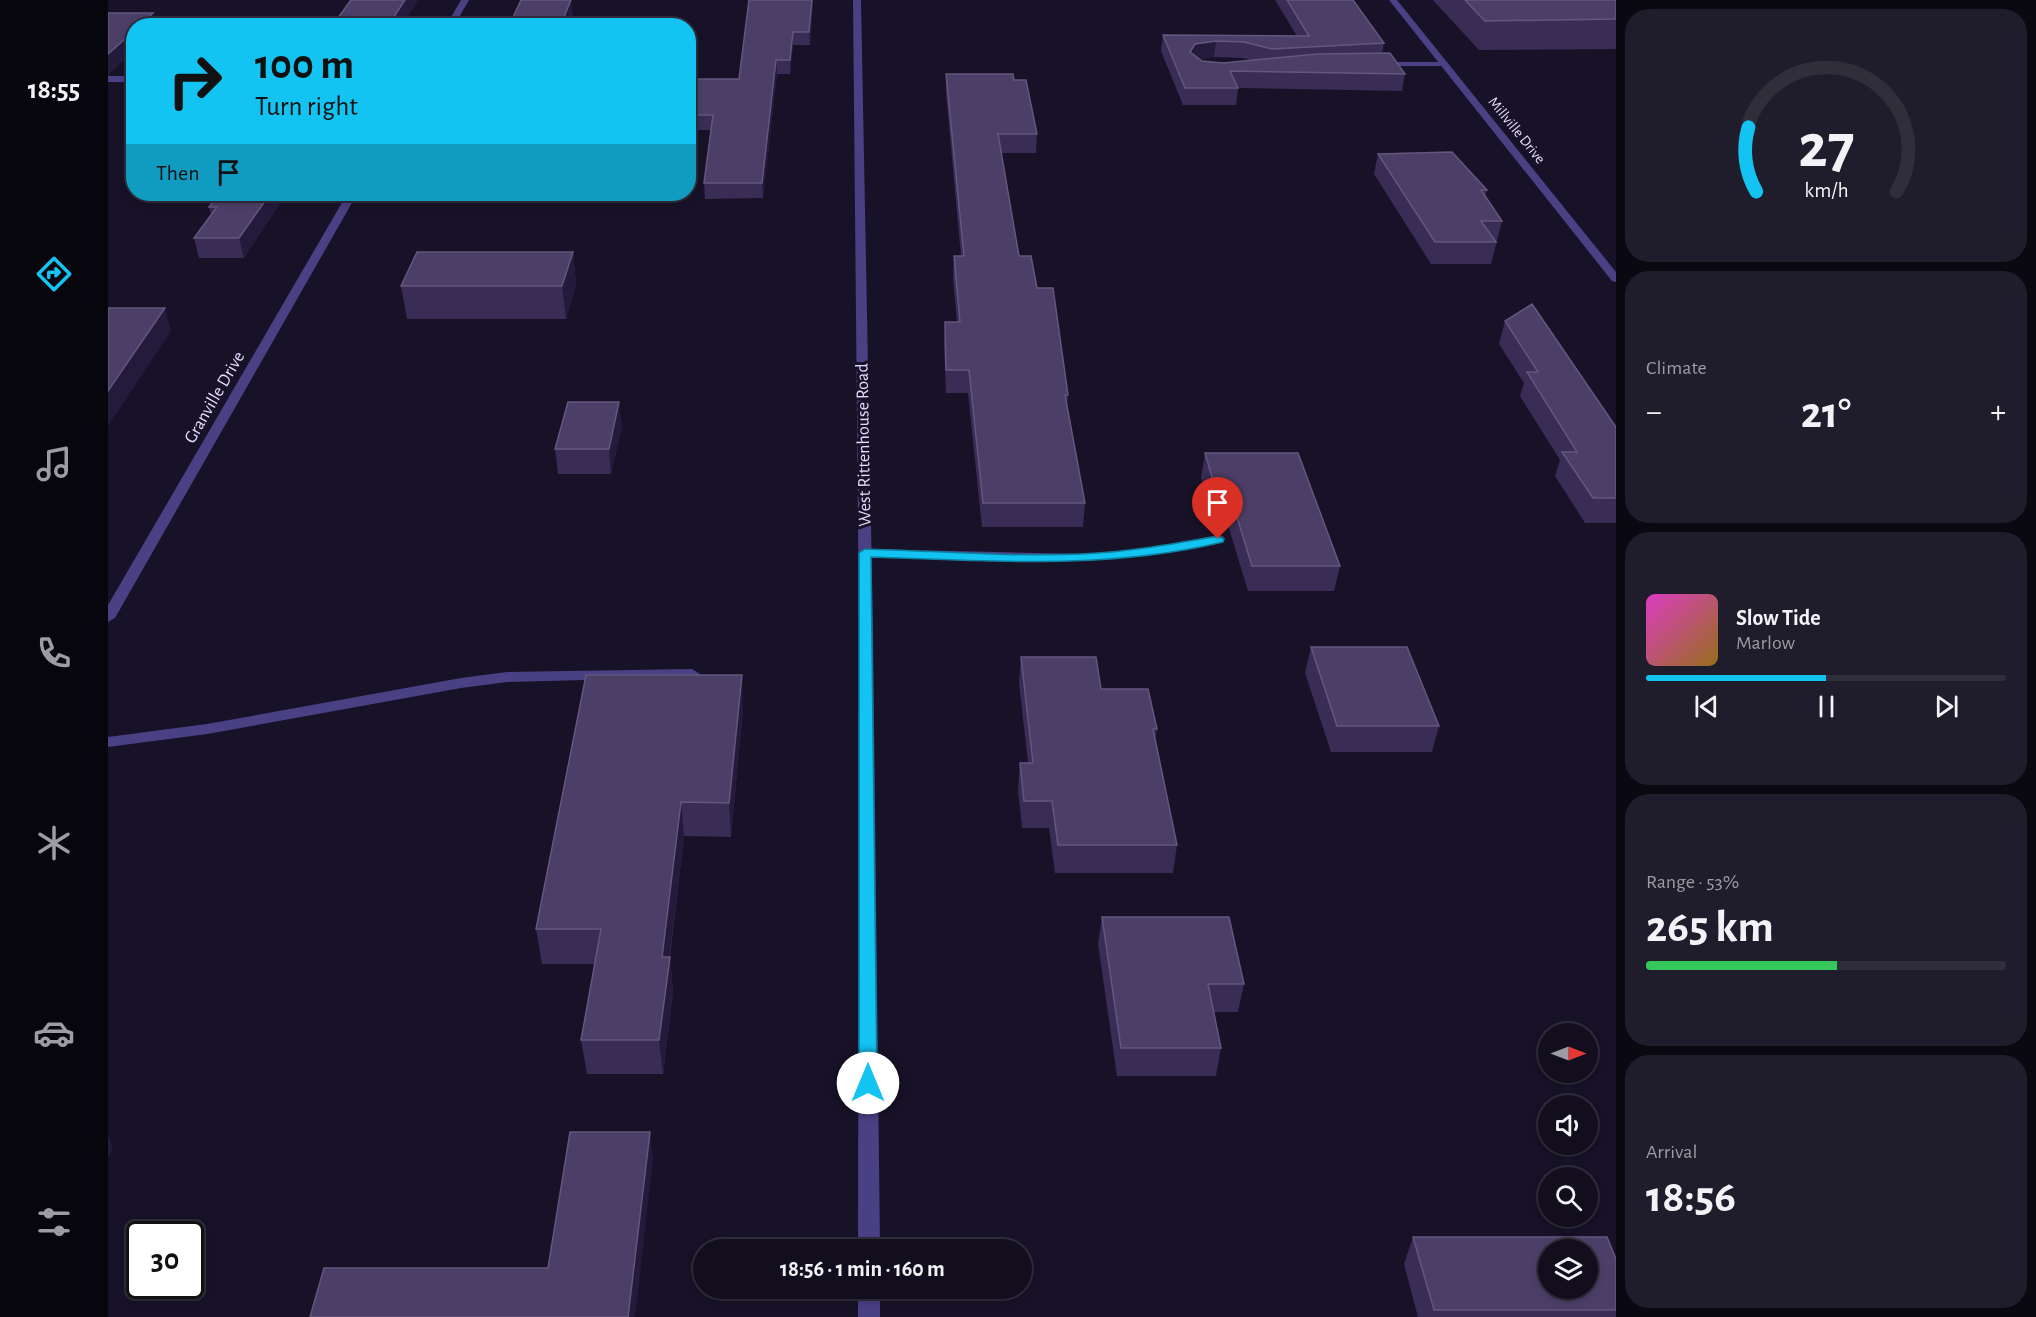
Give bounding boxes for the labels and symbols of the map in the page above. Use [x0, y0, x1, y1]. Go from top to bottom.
street label: Millville Drive [1485, 94, 1548, 167]
street label: Granville Drive [181, 349, 248, 446]
street label: West Rittenhouse Road [854, 363, 874, 527]
pin [1192, 477, 1243, 539]
north arrow [1538, 1023, 1598, 1083]
position arrow [836, 1051, 900, 1115]
speed limit sign: 30 [126, 1221, 204, 1299]

